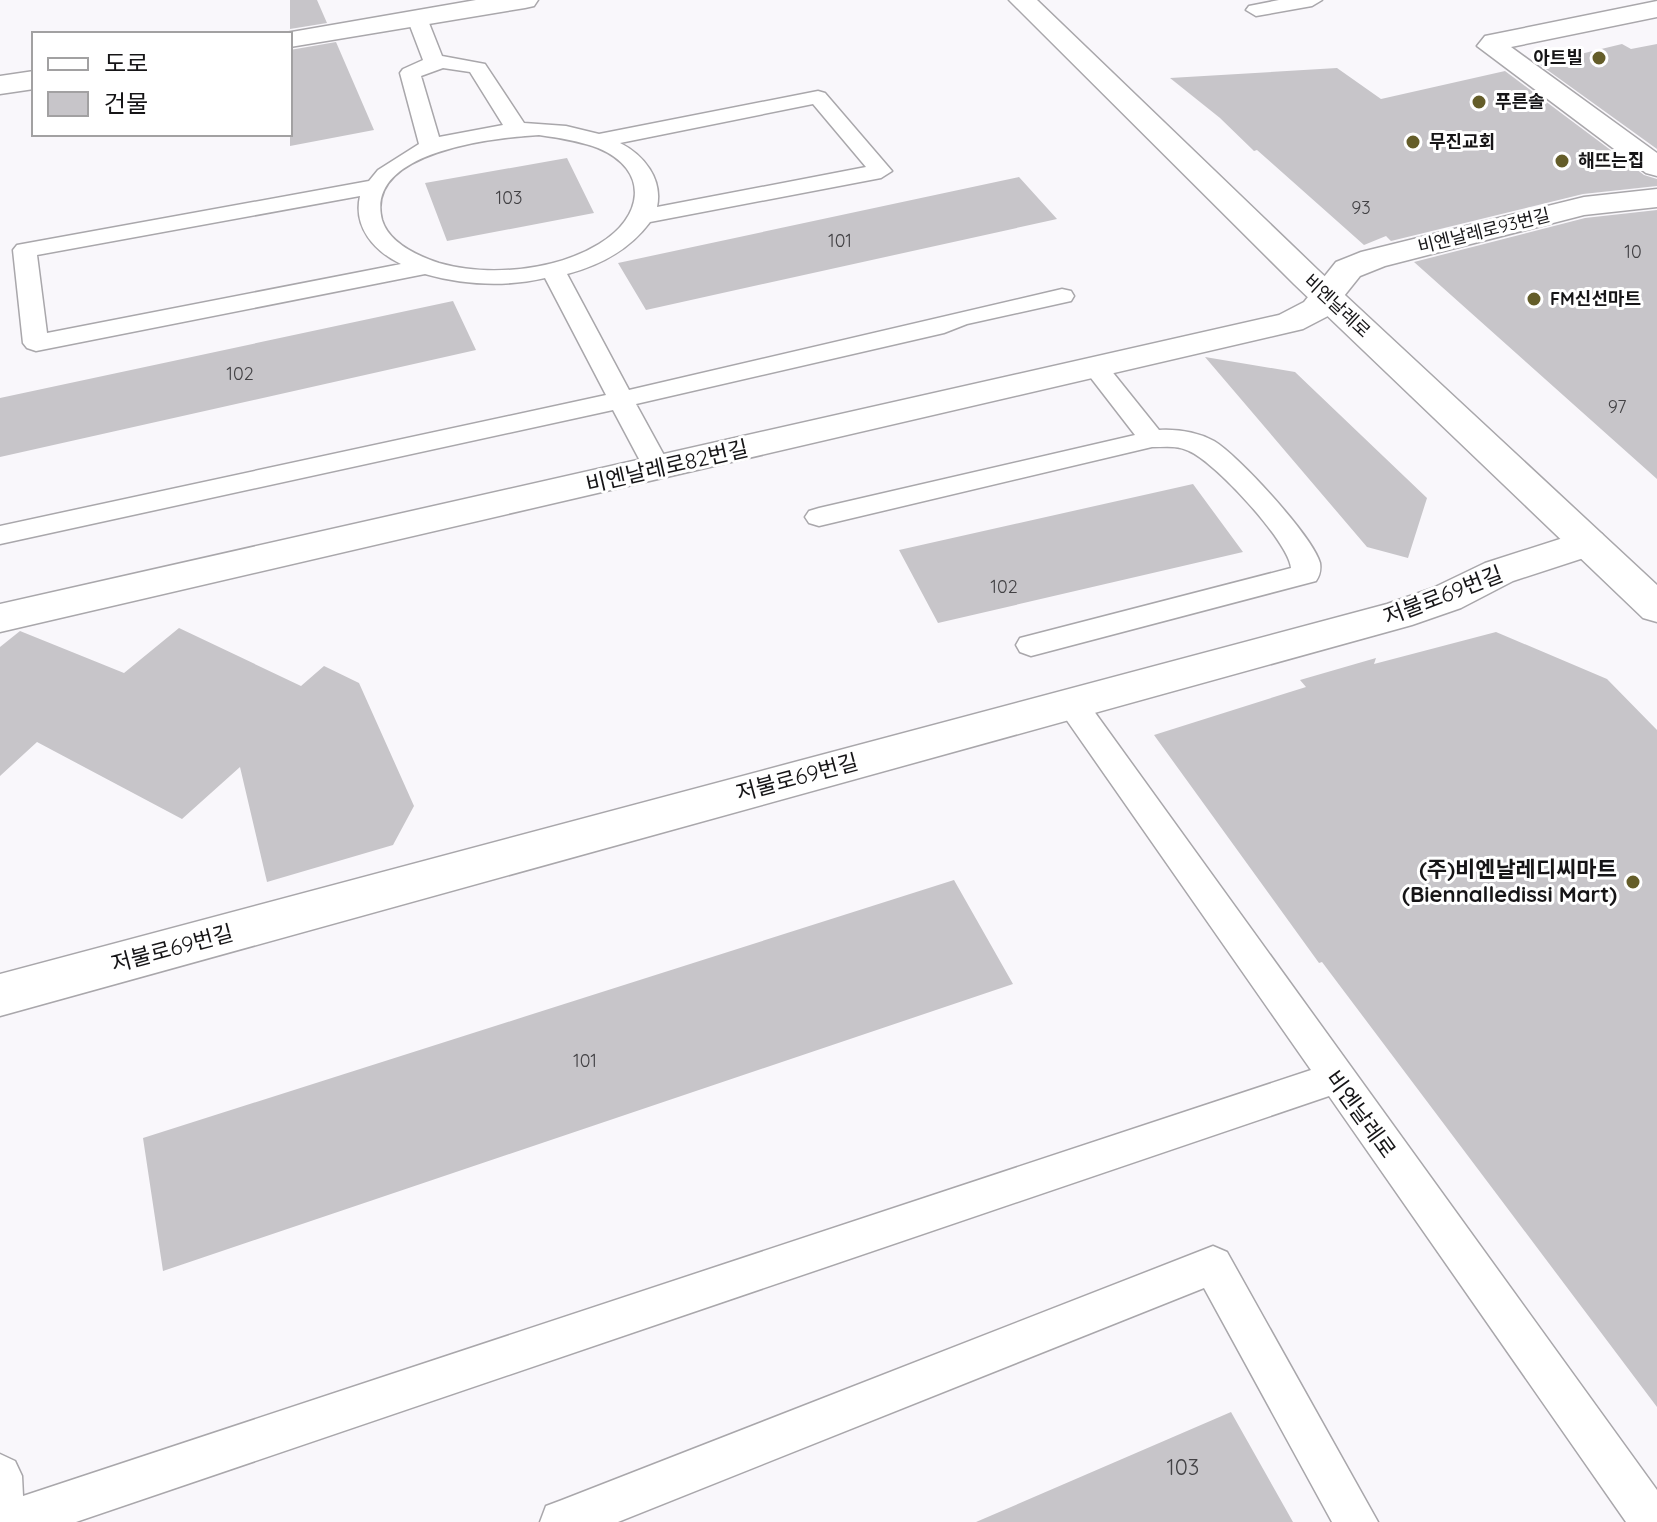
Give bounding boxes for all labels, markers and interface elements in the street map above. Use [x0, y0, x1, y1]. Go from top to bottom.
legend [32, 32, 292, 136]
place label: 아트빌 [1533, 46, 1583, 69]
text: 도로 [104, 48, 148, 78]
marker: 아트빌 [1590, 49, 1608, 67]
text: 건물 [104, 88, 148, 118]
place label: 푸른솔 [1495, 90, 1545, 113]
marker: 푸른솔 [1470, 93, 1488, 111]
place label: 무진교회 [1429, 130, 1495, 153]
marker: 무진교회 [1404, 133, 1422, 151]
place label: 해뜨는집 [1578, 149, 1644, 172]
marker: 해뜨는집 [1553, 152, 1571, 170]
house number: 103 [496, 186, 522, 209]
house number: 93 [1351, 196, 1371, 219]
street label: 비엔날레로93번길 [1415, 203, 1552, 258]
house number: 101 [828, 229, 852, 252]
house number: 10 [1624, 240, 1642, 263]
street label: 비엔날레로 [1299, 269, 1375, 342]
place label: FM신선마트 [1550, 287, 1641, 310]
marker: FM신선마트 [1525, 290, 1543, 308]
house number: 102 [226, 362, 254, 385]
house number: 97 [1608, 395, 1626, 418]
street label: 비엔날레로82번길 [583, 434, 751, 498]
street label: 저불로69번길 [1379, 559, 1507, 631]
house number: 102 [990, 575, 1018, 598]
street label: 저불로69번길 [733, 747, 861, 807]
place label: (주)비엔날레디씨마트 (Biennalledissi Mart) [1402, 855, 1617, 908]
marker: (주)비엔날레디씨마트 (Biennalledissi Mart) [1624, 873, 1642, 891]
street label: 저불로69번길 [108, 918, 236, 978]
house number: 101 [573, 1049, 597, 1072]
street label: 비엔날레로 [1320, 1065, 1402, 1163]
house number: 103 [1167, 1453, 1199, 1481]

